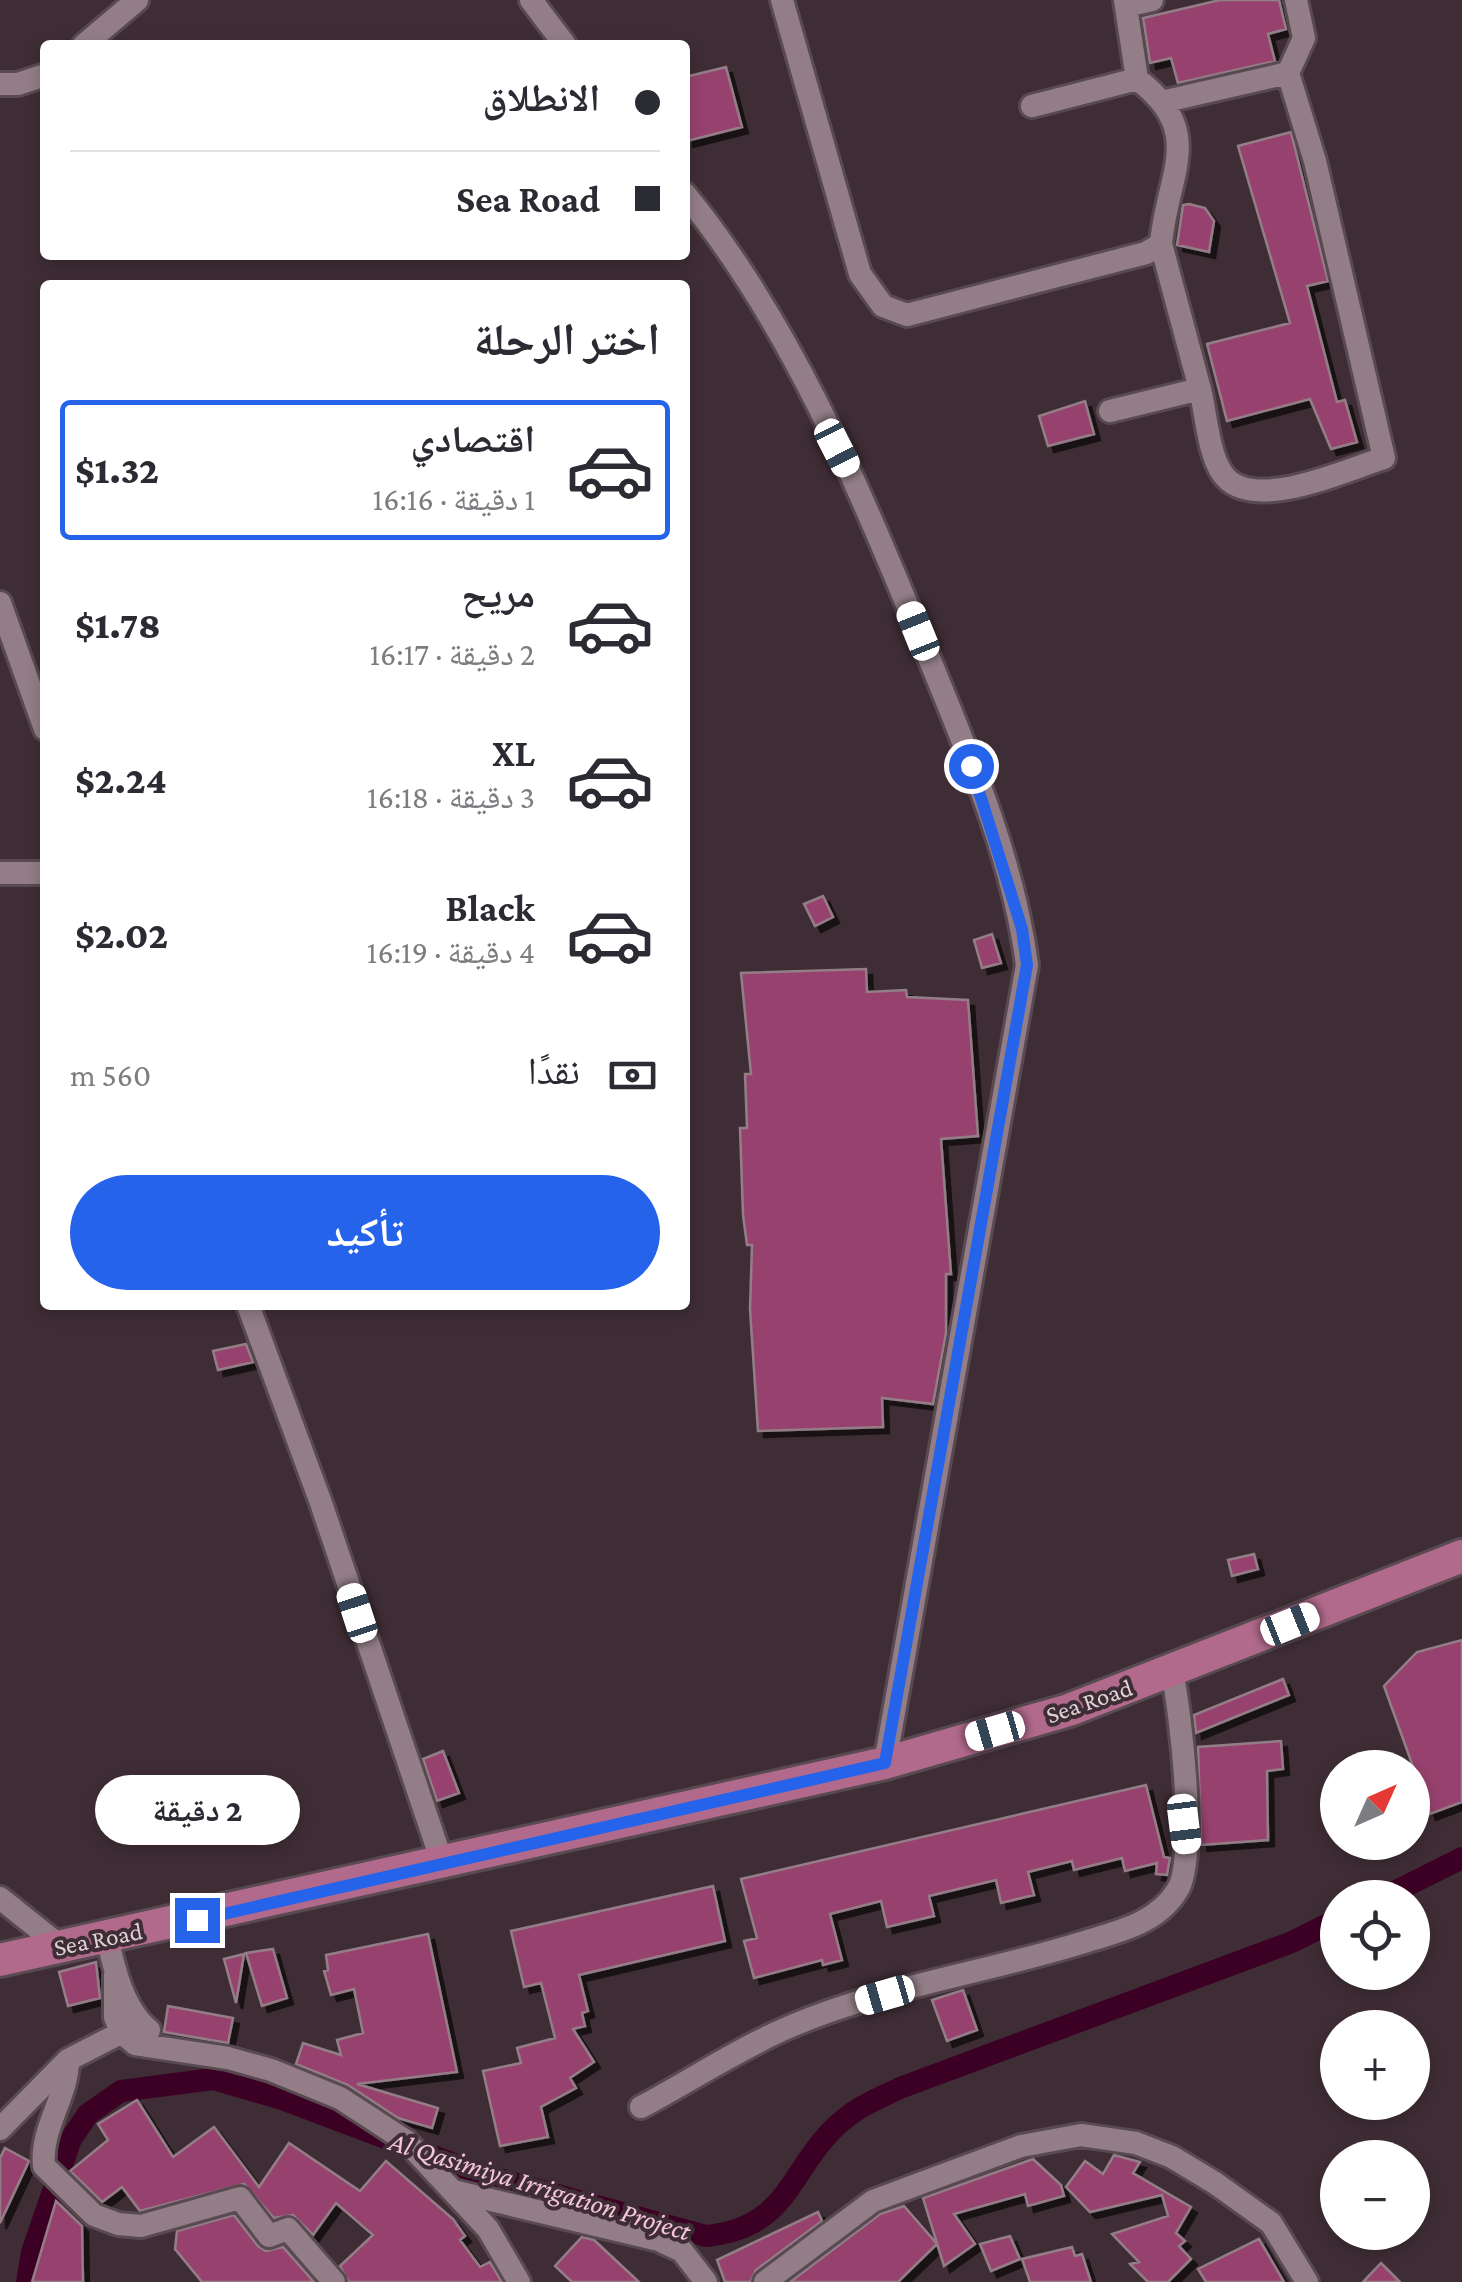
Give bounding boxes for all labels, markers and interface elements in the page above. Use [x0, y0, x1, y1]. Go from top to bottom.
text: الانطلاق [482, 77, 600, 119]
text: Sea Road [456, 178, 600, 220]
text: اختر الرحلة [474, 315, 660, 365]
car [810, 414, 864, 482]
text: اقتصادي [411, 418, 535, 460]
icon: car [565, 425, 655, 515]
text: $1.32 [75, 449, 159, 491]
text: 1 دقيقة · 16:16 [373, 481, 535, 517]
text: مريح [461, 573, 535, 615]
icon: car [565, 580, 655, 670]
car [893, 598, 943, 664]
text: $1.78 [75, 604, 161, 646]
text: 2 دقيقة · 16:17 [369, 636, 535, 672]
text: XL [492, 732, 535, 774]
icon: car [565, 735, 655, 825]
route start [949, 744, 994, 789]
text: $2.24 [75, 759, 167, 801]
text: 3 دقيقة · 16:18 [367, 779, 535, 815]
text: Black [446, 887, 535, 929]
icon: car [565, 890, 655, 980]
text: $2.02 [75, 914, 168, 956]
text: 4 دقيقة · 16:19 [367, 934, 535, 970]
icon: cash [605, 1048, 660, 1103]
text: نقدًا [528, 1050, 580, 1092]
text: 560 m [70, 1057, 151, 1093]
button: تأكيد [70, 1175, 660, 1290]
car [333, 1580, 381, 1646]
car [1257, 1599, 1323, 1649]
street label: Sea Road [1042, 1674, 1136, 1728]
car [962, 1708, 1028, 1754]
north arrow [1320, 1750, 1430, 1860]
map controls [1320, 1750, 1430, 2250]
callout: 2 دقيقة [94, 1775, 300, 1845]
text: 2 دقيقة [152, 1792, 243, 1828]
car [1165, 1792, 1203, 1856]
button: locate [1320, 1880, 1430, 1990]
route end [175, 1898, 220, 1943]
street label: Sea Road [51, 1917, 145, 1961]
car [852, 1972, 918, 2018]
button: + [1320, 2010, 1430, 2120]
water label: Al Qasimiya Irrigation Project [383, 2125, 695, 2248]
button: − [1320, 2140, 1430, 2250]

